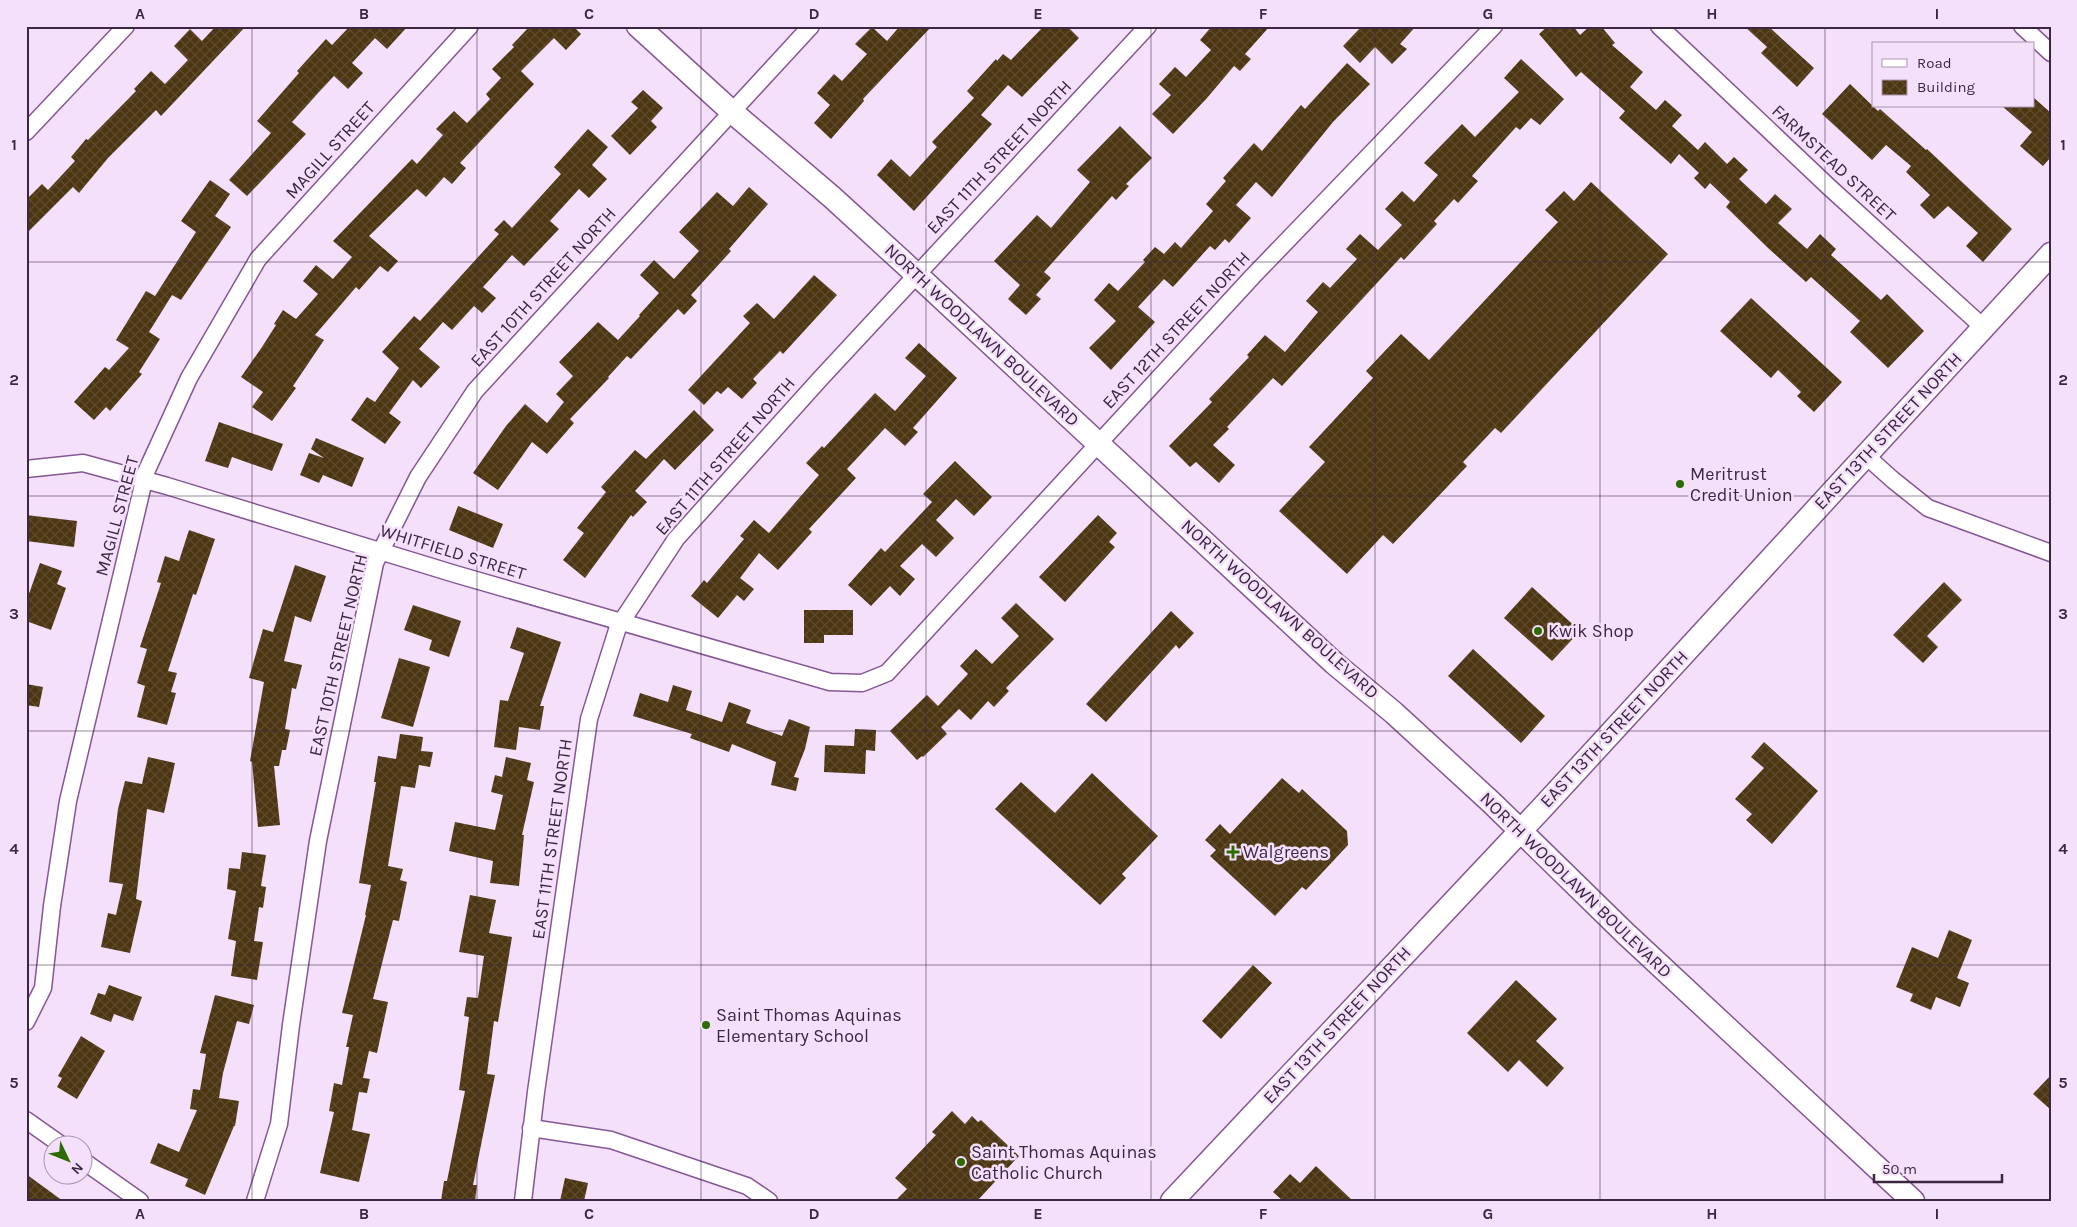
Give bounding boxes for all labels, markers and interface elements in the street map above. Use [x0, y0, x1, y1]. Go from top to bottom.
text: A [135, 4, 145, 23]
text: B [359, 4, 369, 23]
text: C [584, 4, 594, 23]
text: D [809, 4, 820, 23]
text: E [1033, 4, 1043, 23]
text: F [1259, 4, 1268, 23]
text: G [1483, 4, 1493, 23]
text: H [1706, 4, 1718, 23]
text: I [1935, 4, 1939, 23]
legend [1872, 42, 2034, 108]
text: Road [1917, 54, 1952, 72]
street label: EAST 11TH STREET NORTH [922, 76, 1076, 238]
text: Building [1917, 78, 1975, 96]
street label: MAGILL STREET [281, 97, 379, 203]
street label: FARMSTEAD STREET [1767, 100, 1901, 226]
text: 1 [11, 135, 17, 154]
text: 1 [2060, 135, 2066, 154]
street label: EAST 10TH STREET NORTH [466, 203, 620, 371]
street label: NORTH WOODLAWN BOULEVARD [880, 239, 1084, 431]
street label: EAST 12TH STREET NORTH [1097, 247, 1255, 413]
street label: EAST 13TH STREET NORTH [1809, 348, 1967, 514]
text: 2 [9, 370, 19, 389]
text: 2 [2058, 370, 2068, 389]
street label: EAST 11TH STREET NORTH [650, 372, 800, 540]
street label: MAGILL STREET [90, 454, 144, 578]
place label: Meritrust Credit Union [1690, 463, 1793, 506]
marker: Meritrust Credit Union [1674, 478, 1686, 490]
street label: NORTH WOODLAWN BOULEVARD [1177, 514, 1383, 704]
street label: WHITFIELD STREET [377, 519, 529, 585]
street label: EAST 10TH STREET NORTH [304, 552, 372, 758]
text: 3 [9, 604, 19, 623]
text: 3 [2058, 604, 2068, 623]
place label: Kwik Shop [1548, 620, 1634, 642]
marker: Kwik Shop [1532, 625, 1544, 637]
street label: EAST 13TH STREET NORTH [1535, 646, 1693, 812]
street label: EAST 11TH STREET NORTH [527, 737, 577, 941]
street label: NORTH WOODLAWN BOULEVARD [1475, 787, 1677, 983]
text: 4 [9, 839, 19, 858]
text: 4 [2058, 839, 2068, 858]
place label: Walgreens [1243, 841, 1329, 863]
marker: Walgreens [1227, 846, 1239, 858]
street label: EAST 13TH STREET NORTH [1258, 942, 1416, 1108]
place label: Saint Thomas Aquinas Elementary School [716, 1004, 902, 1047]
marker: Saint Thomas Aquinas Elementary School [700, 1019, 712, 1031]
text: 5 [9, 1073, 19, 1092]
text: 5 [2058, 1073, 2068, 1092]
north arrow [42, 1134, 92, 1184]
place label: Saint Thomas Aquinas Catholic Church [971, 1141, 1157, 1184]
scale bar [1874, 1152, 2002, 1184]
marker: Saint Thomas Aquinas Catholic Church [955, 1156, 967, 1168]
text: N [67, 1159, 87, 1178]
text: 50 m [1882, 1160, 1917, 1178]
text: A [135, 1204, 145, 1223]
text: B [359, 1204, 369, 1223]
text: C [584, 1204, 594, 1223]
text: D [809, 1204, 820, 1223]
text: E [1033, 1204, 1043, 1223]
text: F [1259, 1204, 1268, 1223]
text: G [1483, 1204, 1493, 1223]
text: H [1706, 1204, 1718, 1223]
text: I [1935, 1204, 1939, 1223]

